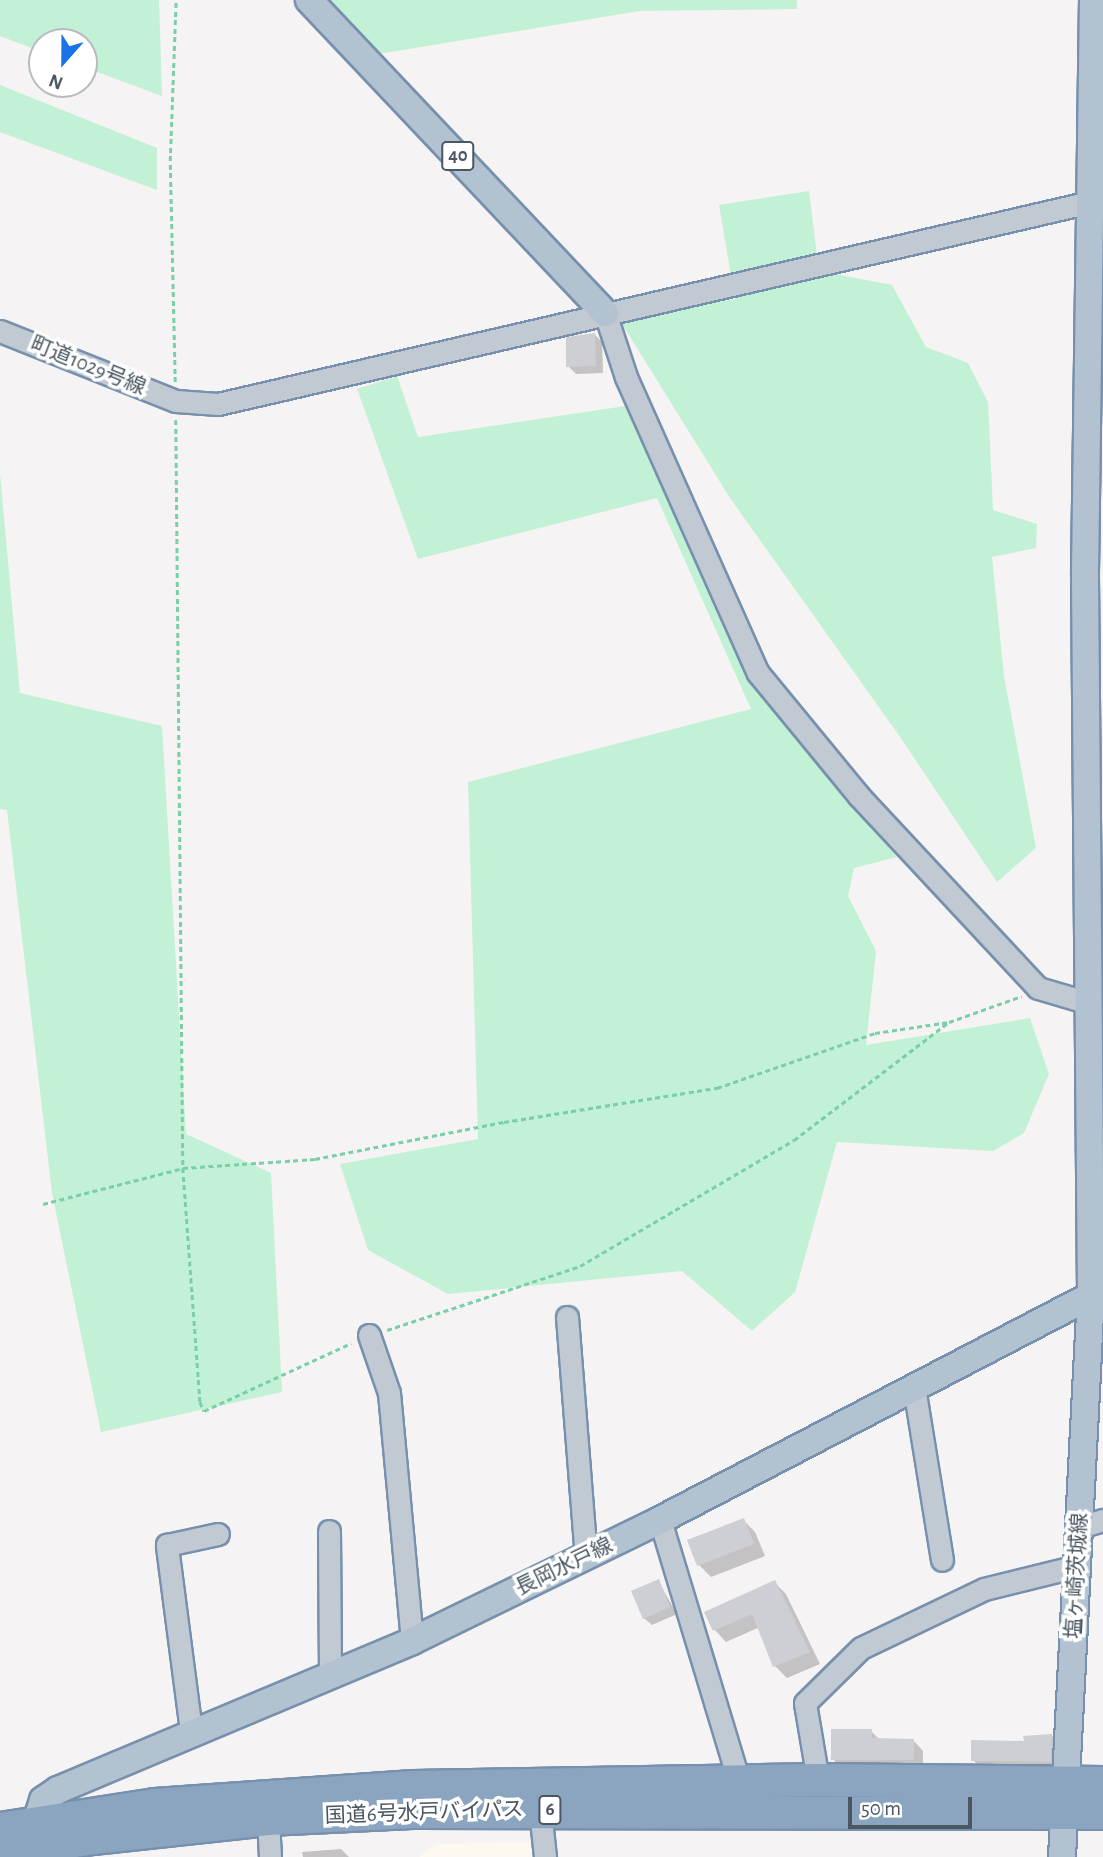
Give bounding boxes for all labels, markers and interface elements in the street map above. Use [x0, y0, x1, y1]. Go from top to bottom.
north arrow [28, 28, 98, 98]
text: N [46, 70, 66, 92]
road number: 40 [440, 140, 476, 172]
street label: 町道1029号線 [27, 332, 149, 400]
street label: 塩ヶ崎茨城線 [1061, 1512, 1093, 1640]
street label: 長岡水戸線 [511, 1533, 617, 1601]
scale bar [851, 1784, 975, 1828]
road number: 6 [538, 1794, 562, 1826]
street label: 国道6号水戸バイパス [324, 1797, 524, 1829]
text: 50 m [861, 1798, 901, 1819]

